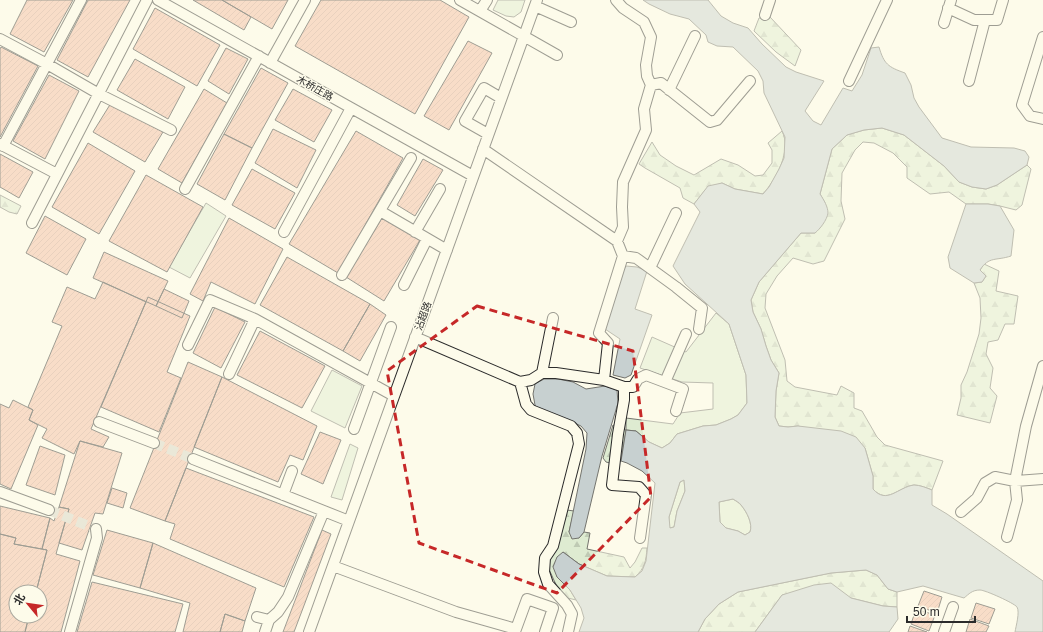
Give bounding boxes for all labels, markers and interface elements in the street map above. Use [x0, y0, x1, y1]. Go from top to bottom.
street label: 木桥庄路 [295, 73, 335, 103]
street label: 沾超路 [413, 300, 433, 332]
north arrow [8, 584, 48, 624]
text: 北 [11, 591, 27, 607]
scale bar [907, 598, 975, 624]
text: 50 m [913, 605, 940, 619]

